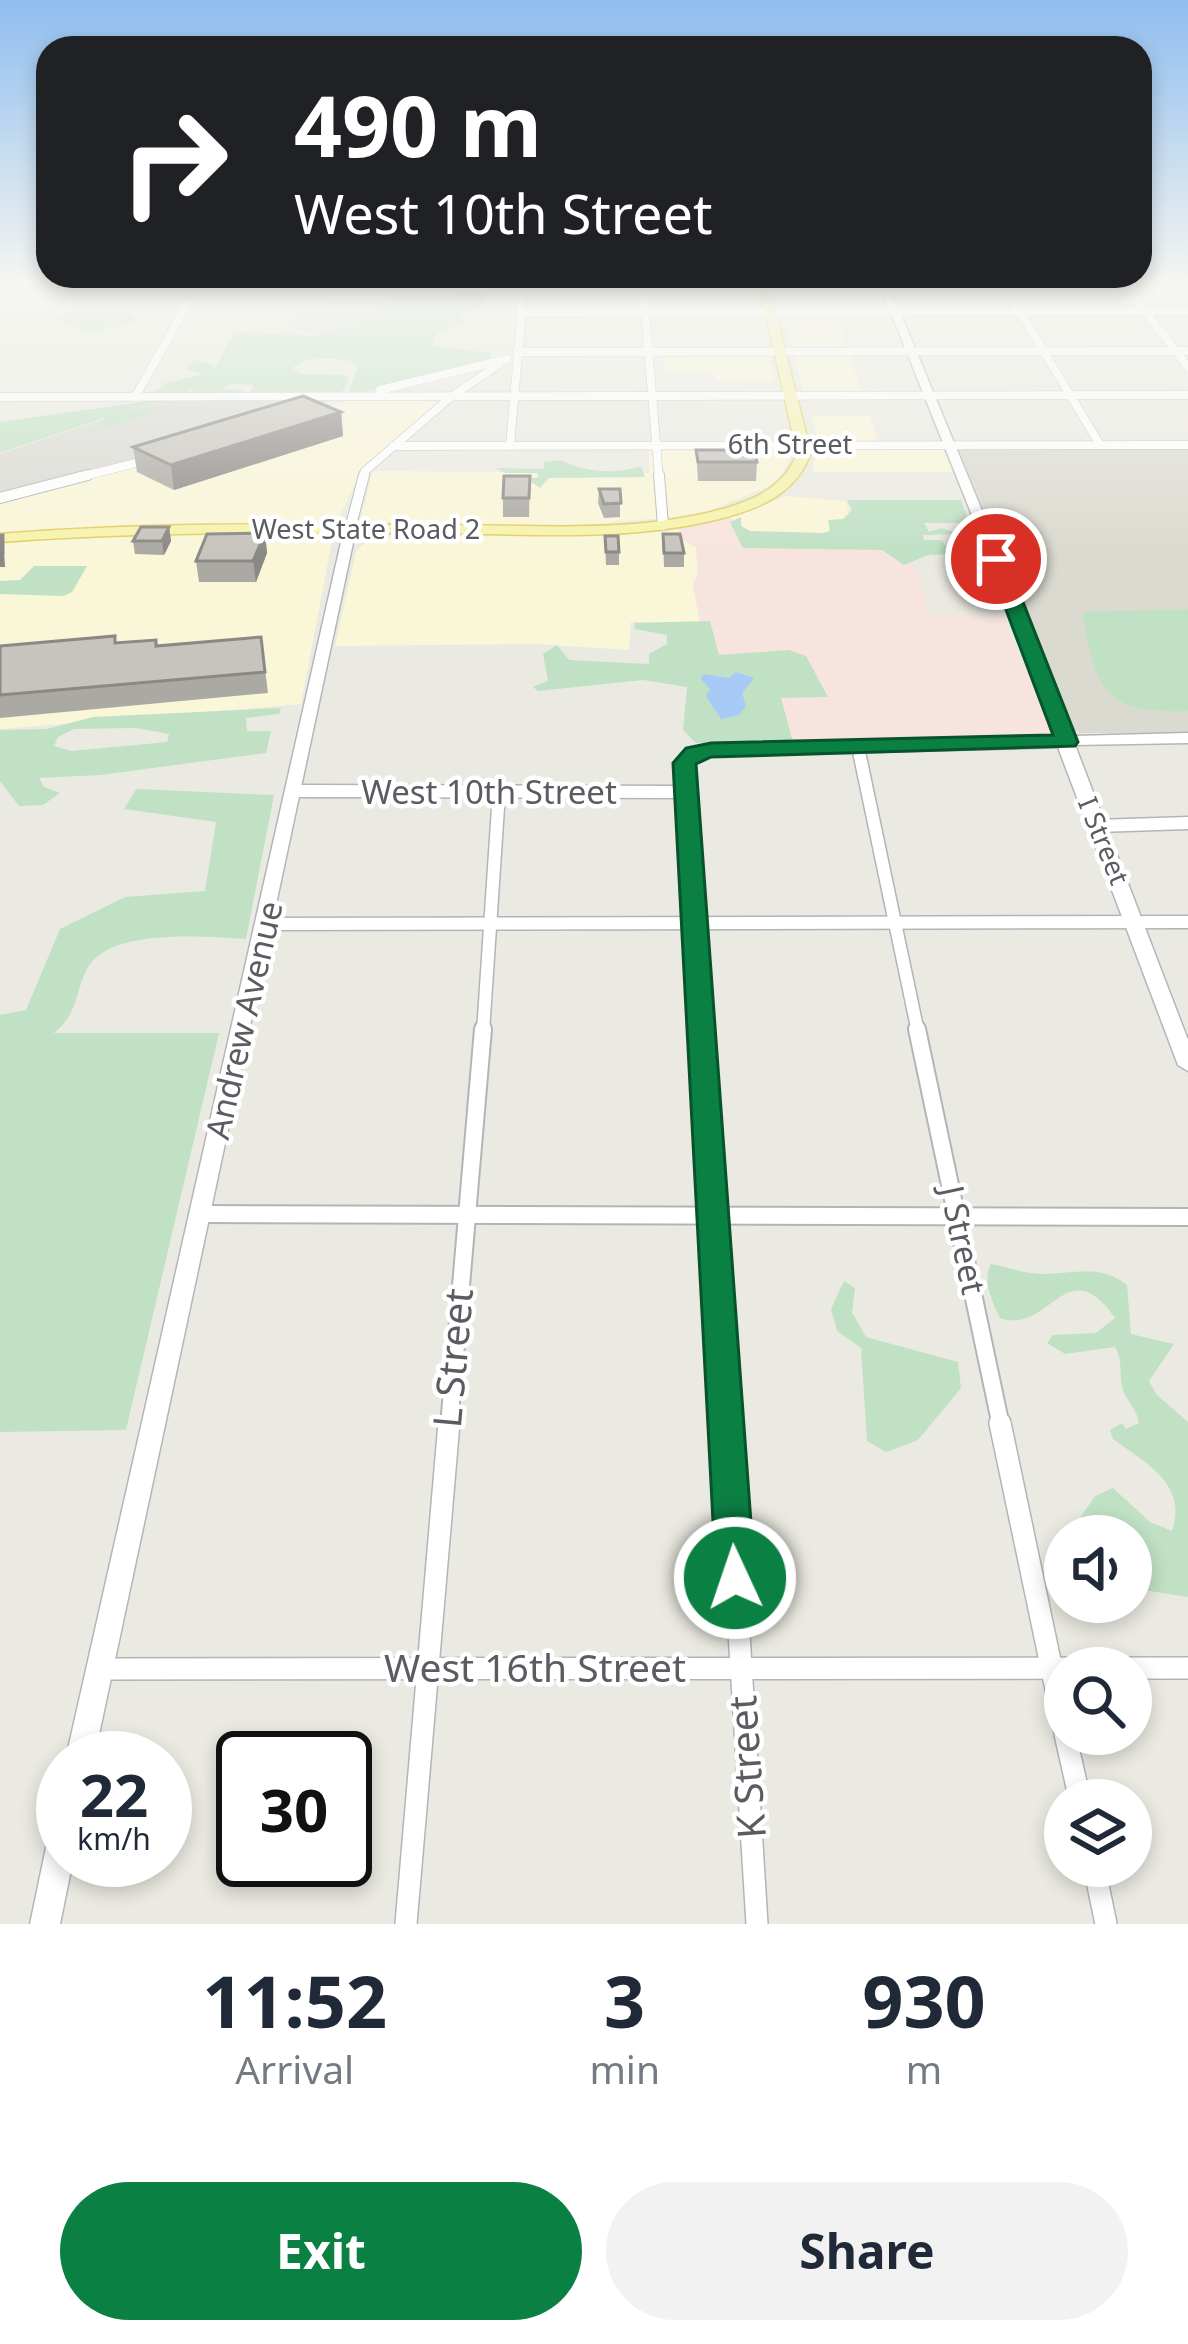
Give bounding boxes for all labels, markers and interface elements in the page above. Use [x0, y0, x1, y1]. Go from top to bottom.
text: 490 m [294, 67, 542, 182]
icon: right [96, 84, 252, 240]
text: West 10th Street [294, 176, 712, 250]
street label: 6th Street [728, 425, 852, 462]
pin [945, 508, 1047, 610]
street label: West State Road 2 [252, 510, 480, 547]
icon: arrive [963, 526, 1029, 592]
street label: West 10th Street [361, 769, 617, 814]
street label: I Street [1070, 791, 1139, 890]
street label: Andrew Avenue [194, 896, 293, 1143]
street label: J Street [929, 1179, 997, 1298]
street label: L Street [419, 1286, 484, 1430]
position arrow [672, 1515, 798, 1641]
map controls [1044, 1515, 1152, 1887]
button: sound [1044, 1515, 1152, 1623]
street label: West 16th Street [384, 1640, 686, 1693]
button: search [1044, 1647, 1152, 1755]
street label: K Street [714, 1694, 777, 1840]
speed limit sign: 30 [216, 1731, 372, 1887]
text: 22 [80, 1753, 148, 1835]
button: layers [1044, 1779, 1152, 1887]
text: km/h [77, 1818, 151, 1859]
text: 11:52 [202, 1951, 387, 2049]
text: 3 [604, 1951, 645, 2049]
text: 930 [862, 1951, 986, 2049]
text: Arrival [235, 2042, 354, 2095]
text: min [589, 2042, 660, 2095]
text: m [906, 2042, 942, 2095]
button: Exit [60, 2182, 582, 2320]
button: Share [606, 2182, 1128, 2320]

